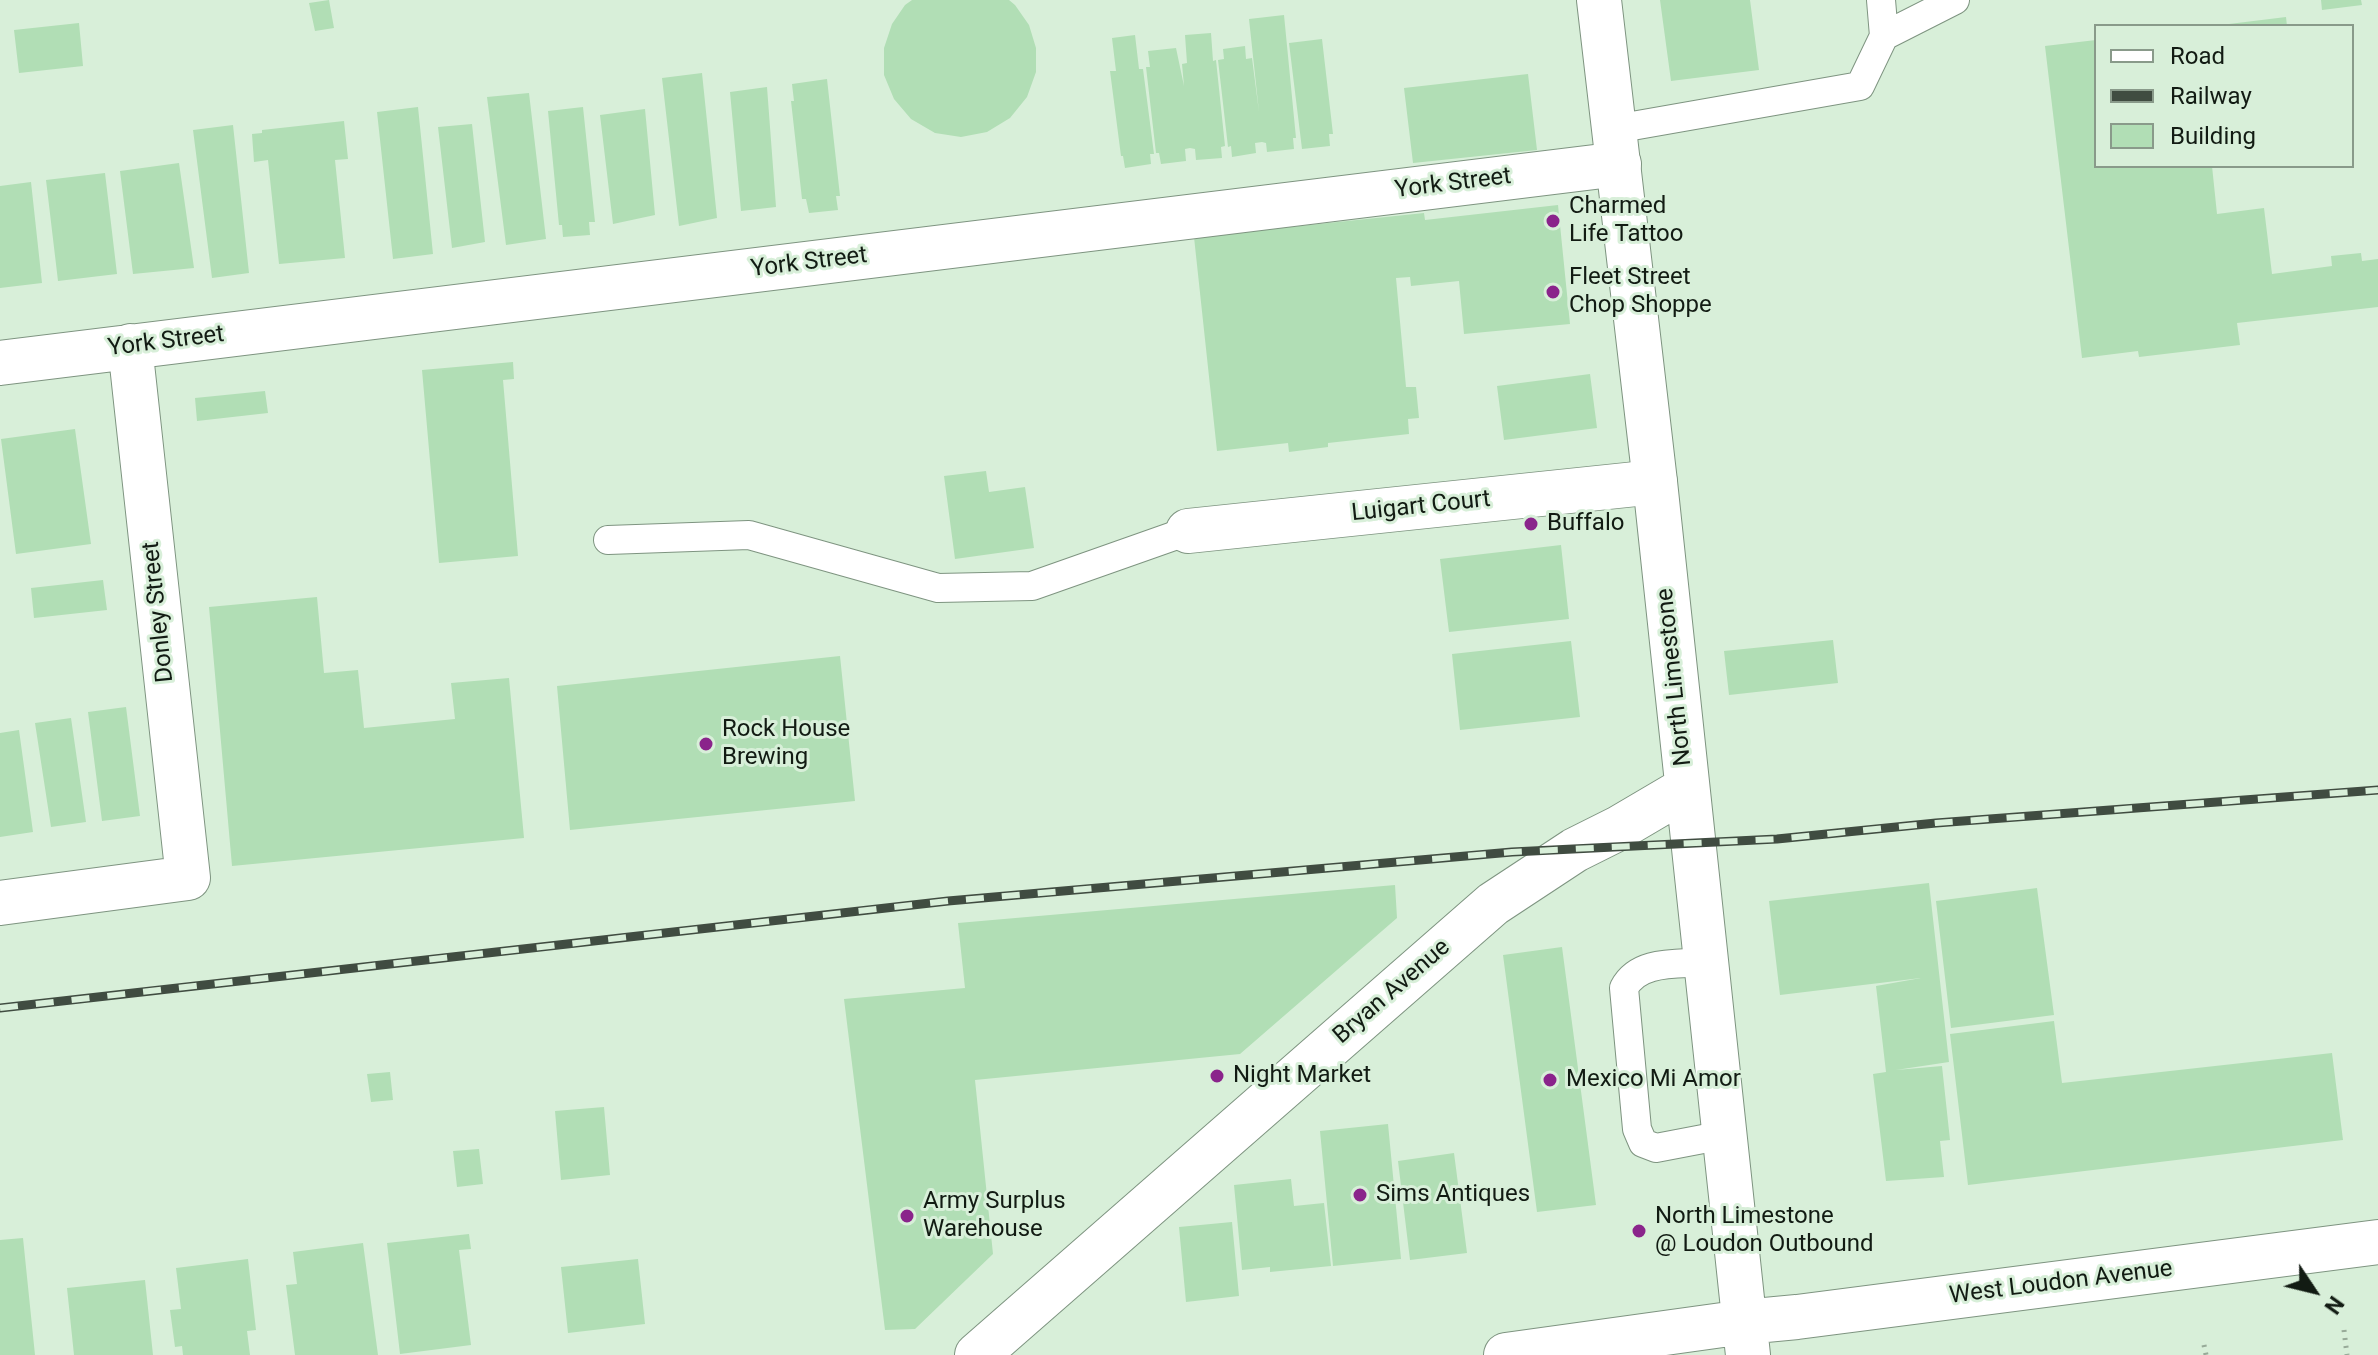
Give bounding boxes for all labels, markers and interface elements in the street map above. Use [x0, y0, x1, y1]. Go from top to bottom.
legend [2094, 24, 2354, 168]
text: Road [2170, 42, 2225, 70]
text: Railway [2170, 82, 2252, 110]
text: Building [2170, 122, 2256, 150]
street label: York Street [1393, 163, 1513, 205]
place label: Charmed Life Tattoo [1569, 193, 1683, 249]
marker: Charmed Life Tattoo [1544, 212, 1562, 230]
street label: York Street [749, 242, 869, 284]
place label: Fleet Street Chop Shoppe [1569, 264, 1712, 320]
marker: Fleet Street Chop Shoppe [1544, 283, 1562, 301]
street label: York Street [106, 321, 226, 363]
street label: Luigart Court [1350, 485, 1492, 529]
place label: Buffalo [1547, 510, 1624, 538]
marker: Buffalo [1522, 515, 1540, 533]
street label: Donley Street [137, 540, 181, 684]
street label: North Limestone [1651, 587, 1699, 767]
place label: Rock House Brewing [722, 716, 850, 772]
marker: Rock House Brewing [697, 735, 715, 753]
street label: Bryan Avenue [1328, 933, 1456, 1051]
place label: Night Market [1233, 1062, 1371, 1090]
place label: Mexico Mi Amor [1566, 1066, 1741, 1094]
marker: Night Market [1208, 1067, 1226, 1085]
marker: Mexico Mi Amor [1541, 1071, 1559, 1089]
place label: Sims Antiques [1376, 1181, 1530, 1209]
marker: Sims Antiques [1351, 1186, 1369, 1204]
place label: Army Surplus Warehouse [923, 1188, 1066, 1244]
place label: North Limestone @ Loudon Outbound [1655, 1203, 1874, 1259]
marker: Army Surplus Warehouse [898, 1207, 916, 1225]
marker: North Limestone @ Loudon Outbound [1630, 1222, 1648, 1240]
north arrow [2274, 1251, 2354, 1331]
street label: West Loudon Avenue [1948, 1255, 2174, 1311]
text: N [2319, 1292, 2349, 1319]

